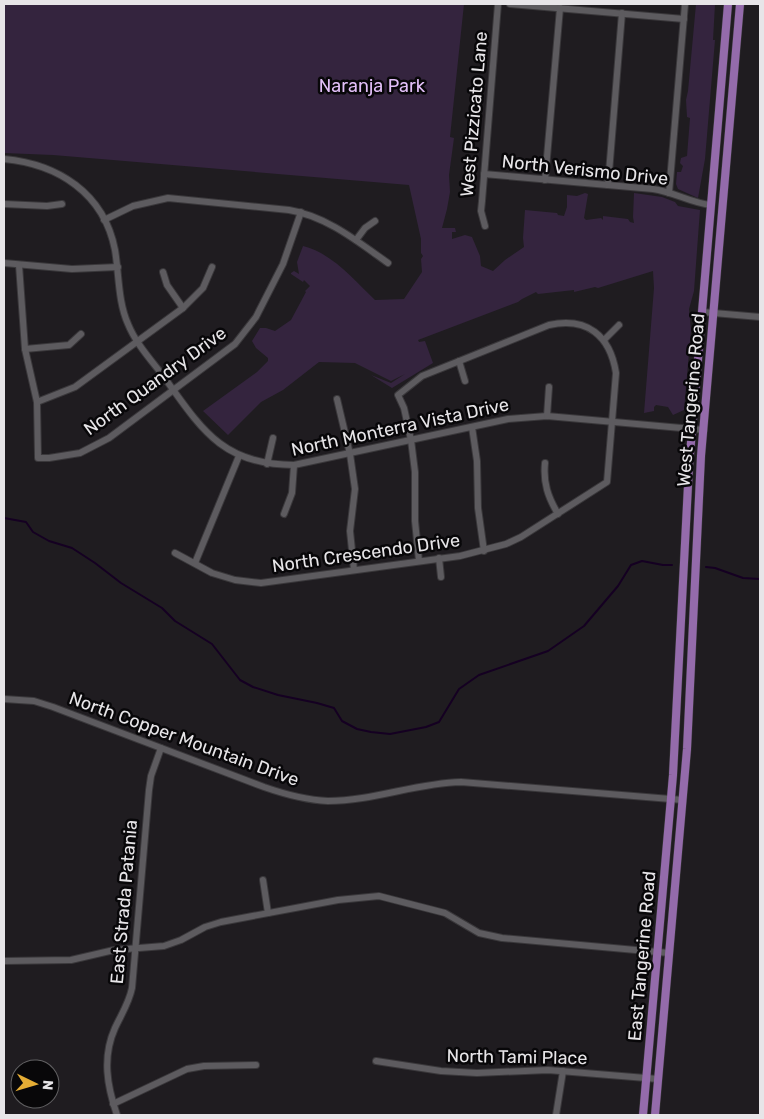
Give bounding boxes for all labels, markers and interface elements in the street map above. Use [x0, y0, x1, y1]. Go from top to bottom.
street label: West Pizzicato Lane [456, 30, 492, 198]
park label: Naranja Park [319, 75, 426, 97]
street label: North Verismo Drive [501, 150, 669, 190]
street label: West Tangerine Road [672, 312, 710, 488]
street label: North Quandry Drive [79, 322, 231, 440]
street label: North Monterra Vista Drive [289, 393, 511, 461]
street label: North Crescendo Drive [271, 529, 461, 577]
street label: North Copper Mountain Drive [66, 687, 302, 791]
street label: East Strada Patania [106, 819, 142, 985]
street label: East Tangerine Road [624, 870, 660, 1042]
street label: North Tami Place [446, 1045, 588, 1069]
north arrow [10, 1059, 60, 1109]
text: N [39, 1079, 56, 1091]

